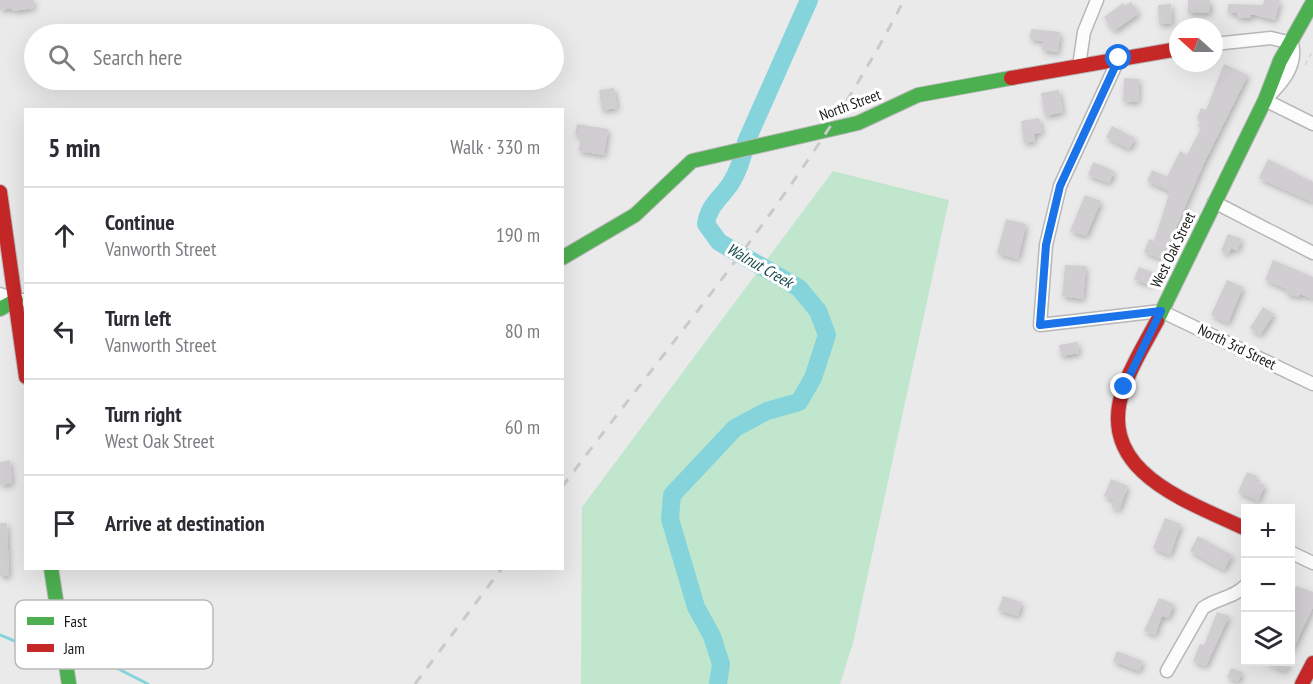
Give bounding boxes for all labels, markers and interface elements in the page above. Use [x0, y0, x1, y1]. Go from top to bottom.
north arrow [1169, 18, 1223, 72]
search box [24, 24, 564, 90]
icon: search [45, 41, 78, 74]
text: Search here [93, 43, 182, 71]
route start [1105, 44, 1131, 70]
street label: North Street [817, 85, 883, 124]
text: 5 min [48, 131, 101, 164]
text: Walk · 330 m [450, 134, 540, 160]
text: Continue [105, 208, 175, 236]
street label: West Oak Street [1146, 209, 1199, 291]
icon: ahead [48, 219, 81, 252]
text: 190 m [496, 222, 540, 248]
text: Vanworth Street [105, 236, 216, 262]
water label: Walnut Creek [723, 238, 798, 293]
text: Turn left [105, 304, 171, 332]
icon: left [48, 315, 81, 348]
text: 80 m [505, 318, 540, 344]
street label: North 3rd Street [1195, 319, 1279, 374]
text: Vanworth Street [105, 332, 216, 358]
route end [1110, 373, 1136, 399]
text: Turn right [105, 400, 182, 428]
icon: right [48, 411, 81, 444]
text: 60 m [505, 414, 540, 440]
text: West Oak Street [105, 428, 214, 454]
map controls [1241, 504, 1295, 666]
button: + [1241, 504, 1295, 558]
icon: arrive [48, 507, 81, 540]
text: Arrive at destination [105, 509, 265, 537]
button: − [1241, 558, 1295, 612]
legend [15, 600, 213, 669]
text: Fast [64, 611, 87, 631]
button: layers [1241, 612, 1295, 666]
text: Jam [63, 638, 85, 658]

